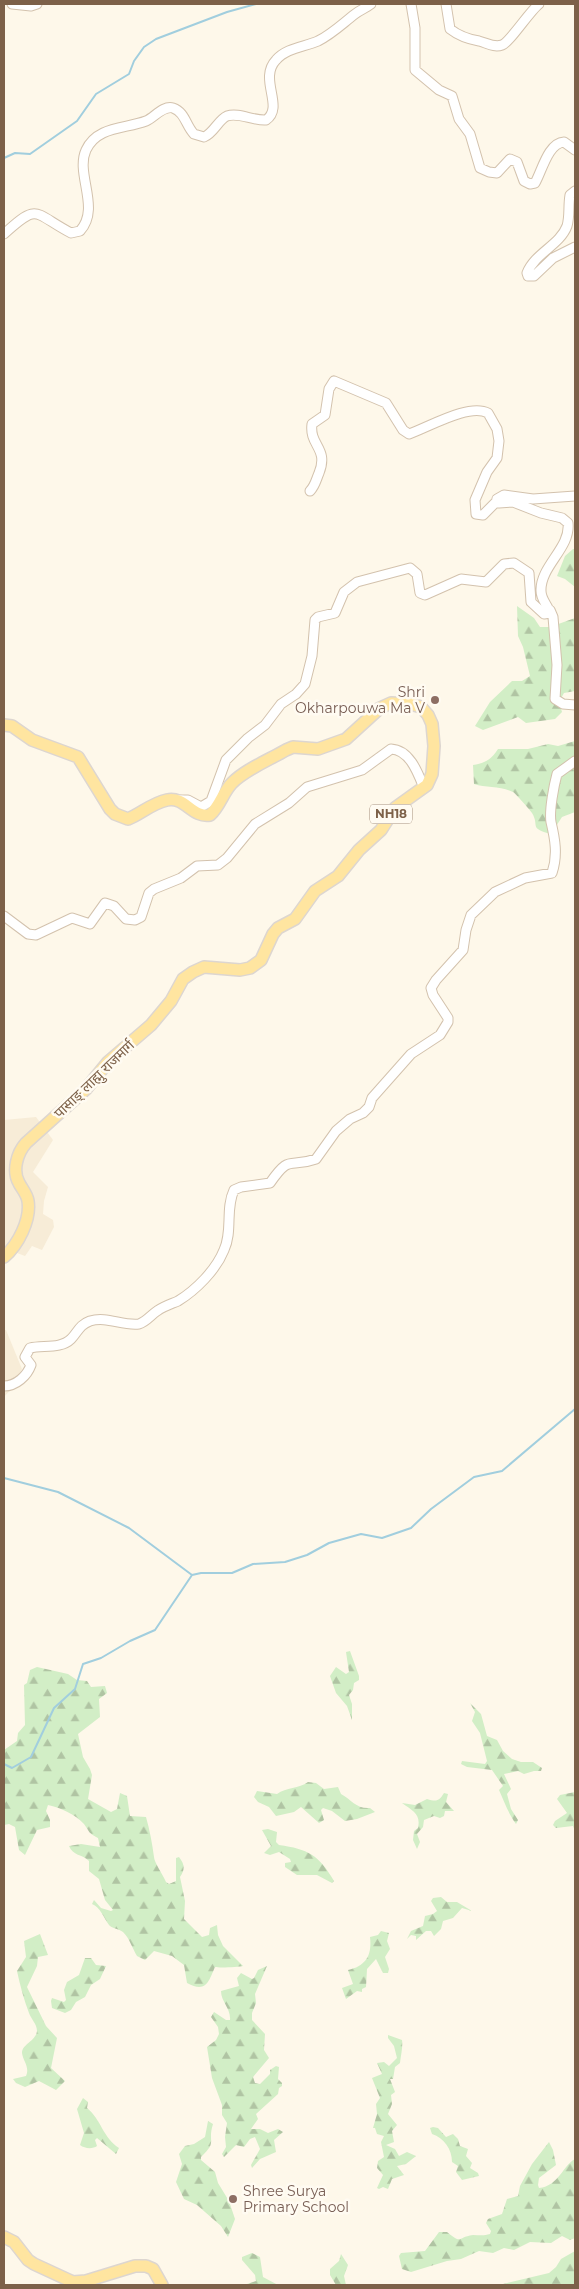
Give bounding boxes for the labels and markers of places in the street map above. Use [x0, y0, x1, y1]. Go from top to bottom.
place label: Shri Okharpouwa Ma V [295, 683, 425, 717]
marker: Shri Okharpouwa Ma V [429, 694, 441, 706]
place label: Shree Surya Primary School [243, 2182, 349, 2216]
marker: Shree Surya Primary School [227, 2193, 239, 2205]

